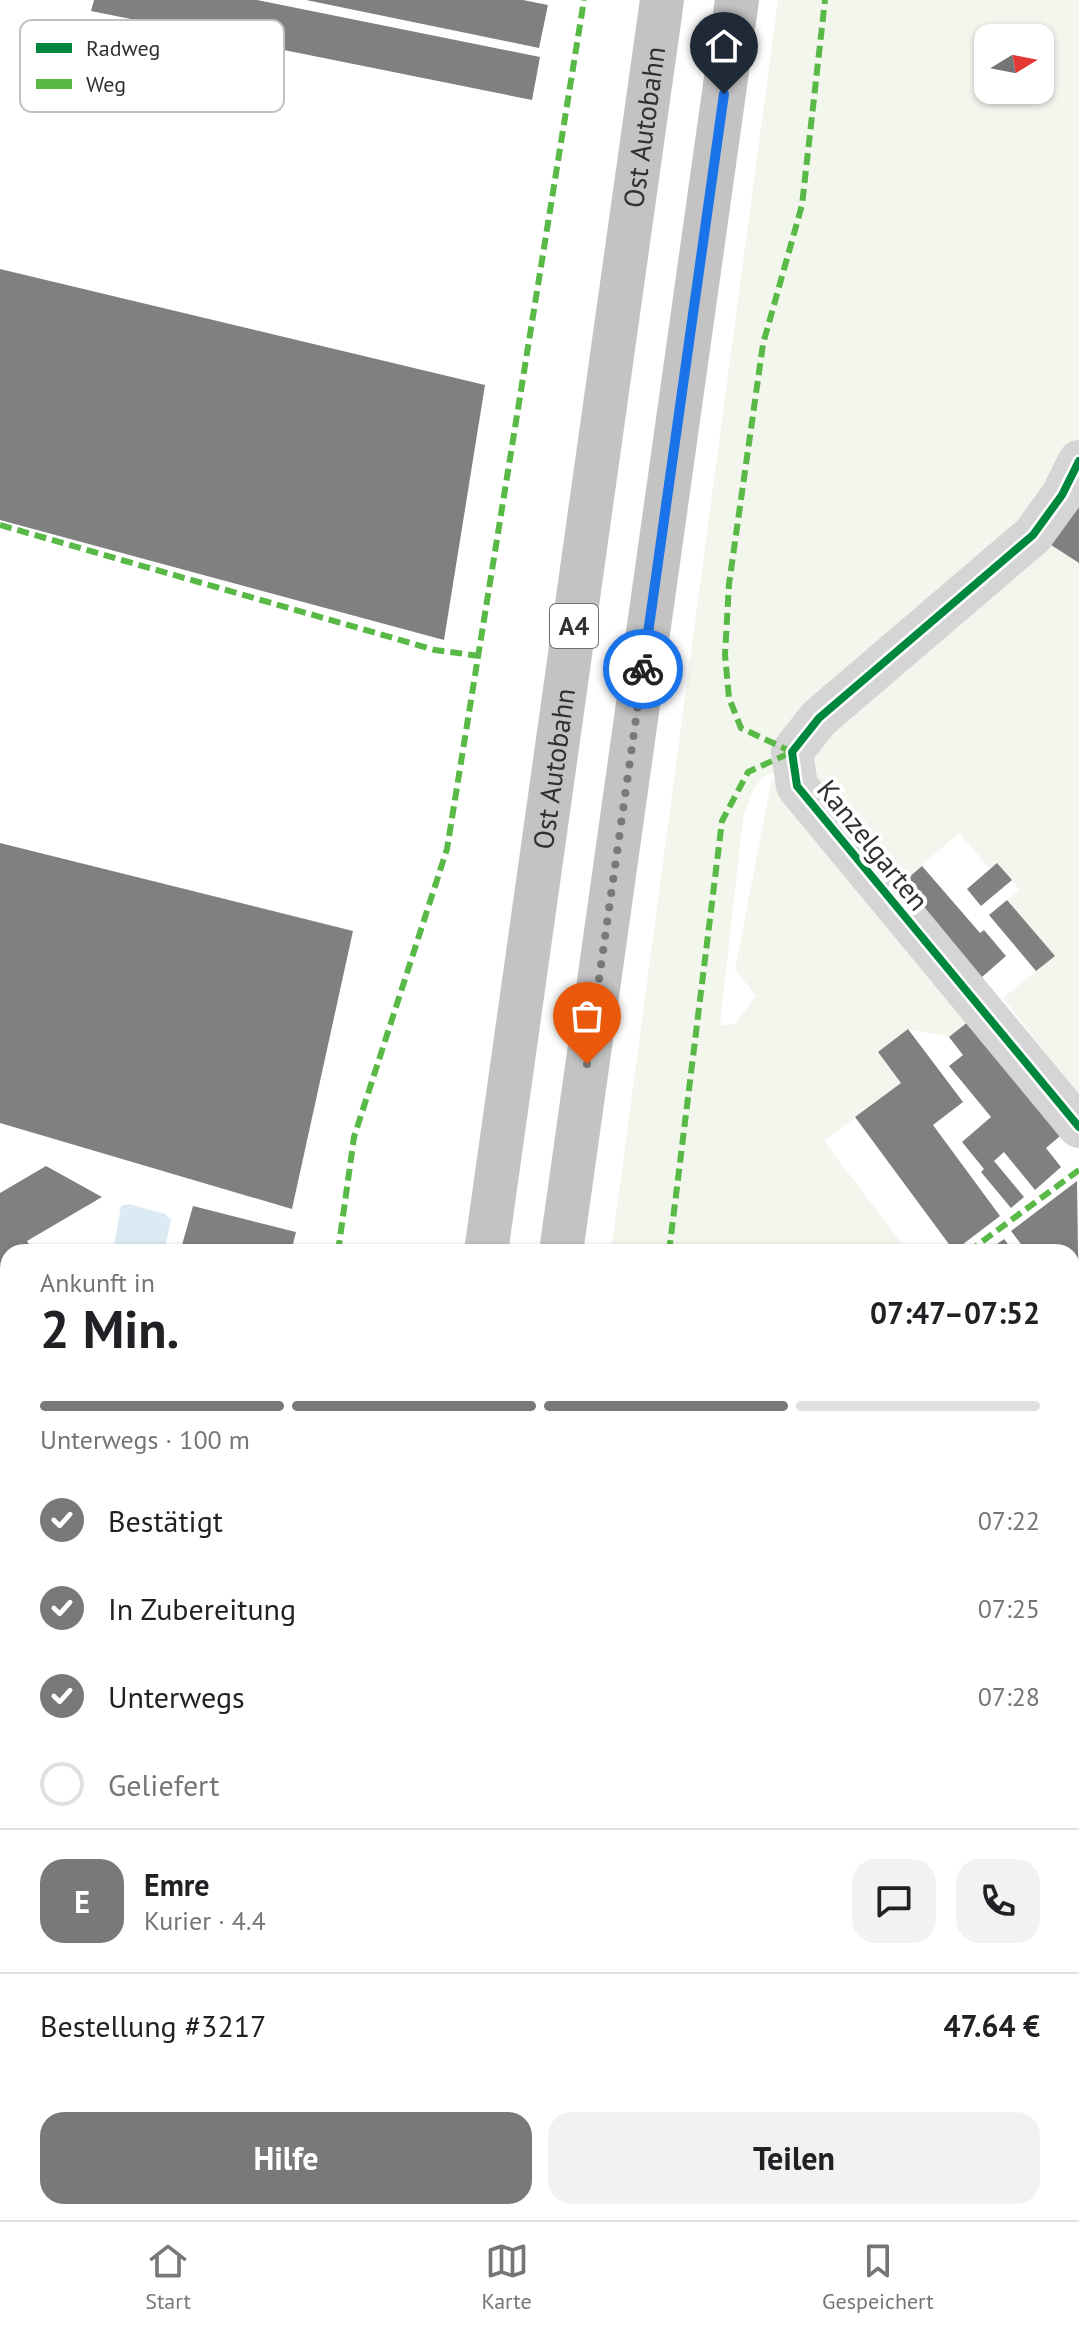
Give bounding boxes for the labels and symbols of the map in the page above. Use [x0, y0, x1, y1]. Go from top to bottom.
pin [690, 12, 758, 94]
legend [20, 20, 284, 112]
north arrow [974, 24, 1054, 104]
text: Radweg [86, 34, 160, 62]
street label: Ost Autobahn [614, 44, 673, 210]
text: Weg [86, 70, 126, 98]
road number: A4 [550, 604, 598, 648]
courier [603, 629, 683, 709]
street label: Ost Autobahn [524, 686, 583, 852]
street label: Kanzelgarten [809, 772, 937, 918]
pin [553, 982, 621, 1064]

